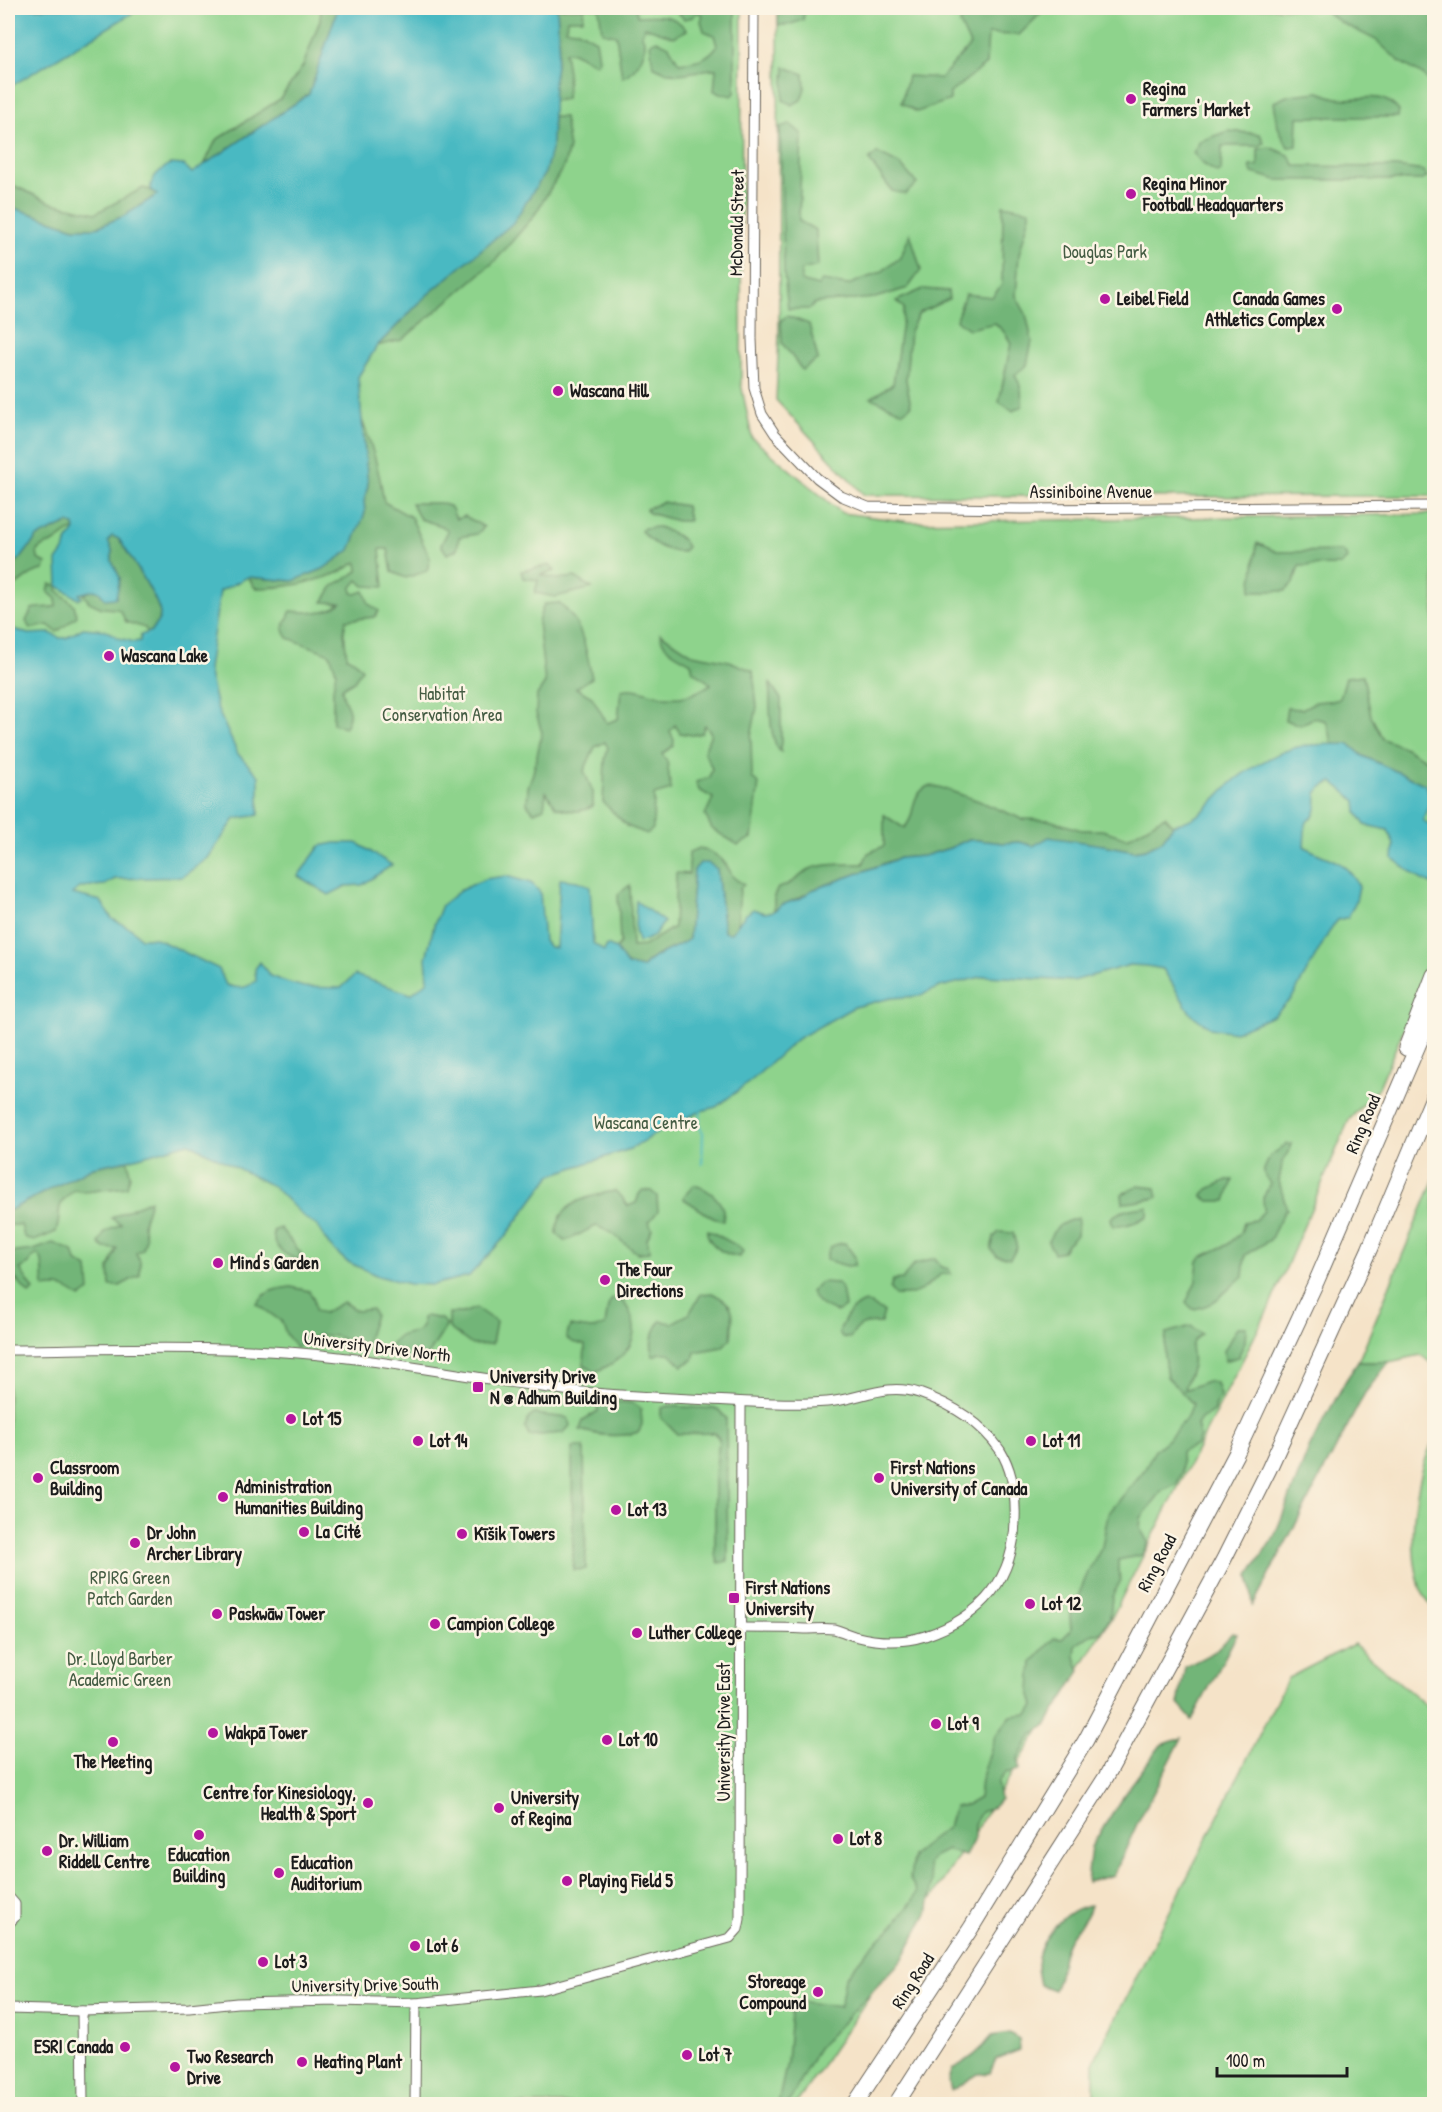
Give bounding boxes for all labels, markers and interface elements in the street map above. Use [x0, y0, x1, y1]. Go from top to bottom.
place label: Regina Farmers' Market [1142, 76, 1250, 122]
marker: Regina Farmers' Market [1124, 92, 1138, 106]
street label: McDonald Street [723, 169, 750, 276]
place label: Regina Minor Football Headquarters [1142, 171, 1283, 218]
marker: Regina Minor Football Headquarters [1124, 187, 1138, 201]
park label: Douglas Park [1063, 239, 1148, 264]
place label: Leibel Field [1117, 286, 1188, 311]
place label: Canada Games Athletics Complex [1205, 286, 1325, 333]
marker: Leibel Field [1098, 292, 1112, 306]
marker: Canada Games Athletics Complex [1330, 302, 1344, 316]
place label: Wascana Hill [570, 378, 650, 403]
marker: Wascana Hill [551, 384, 565, 398]
street label: Assiniboine Avenue [1030, 479, 1152, 504]
place label: Wascana Lake [121, 643, 209, 668]
marker: Wascana Lake [102, 649, 116, 663]
park label: Habitat Conservation Area [382, 681, 502, 727]
street label: Ring Road [1339, 1090, 1386, 1157]
park label: Wascana Centre [594, 1110, 698, 1135]
place label: Mind's Garden [230, 1250, 319, 1275]
marker: Mind's Garden [211, 1256, 225, 1270]
place label: The Four Directions [616, 1257, 683, 1303]
marker: The Four Directions [598, 1273, 612, 1287]
street label: University Drive North [302, 1325, 452, 1368]
place label: University Drive N @ Adhum Building [490, 1364, 617, 1411]
marker: University Drive N @ Adhum Building [471, 1380, 485, 1394]
place label: Lot 15 [303, 1406, 342, 1431]
marker: Lot 15 [284, 1412, 298, 1426]
place label: Lot 14 [430, 1428, 468, 1453]
place label: Lot 11 [1043, 1428, 1081, 1453]
marker: Lot 14 [411, 1434, 425, 1448]
marker: Lot 11 [1024, 1434, 1038, 1448]
place label: Classroom Building [50, 1455, 119, 1502]
place label: First Nations University of Canada [890, 1455, 1028, 1502]
marker: Classroom Building [31, 1471, 45, 1485]
marker: First Nations University of Canada [872, 1471, 886, 1485]
place label: Administration Humanities Building [235, 1474, 363, 1521]
marker: Administration Humanities Building [216, 1490, 230, 1504]
place label: Lot 13 [628, 1497, 667, 1522]
marker: Lot 13 [609, 1503, 623, 1517]
place label: La Cité [316, 1519, 362, 1544]
place label: Dr John Archer Library [147, 1520, 243, 1567]
place label: Kīšik Towers [474, 1521, 555, 1546]
marker: La Cité [297, 1525, 311, 1539]
marker: Kīšik Towers [455, 1527, 469, 1541]
street label: Ring Road [1131, 1530, 1182, 1596]
marker: Dr John Archer Library [128, 1536, 142, 1550]
park label: RPIRG Green Patch Garden [87, 1565, 173, 1611]
place label: First Nations University [745, 1575, 830, 1622]
marker: First Nations University [727, 1591, 741, 1605]
place label: Lot 12 [1042, 1591, 1082, 1616]
marker: Lot 12 [1023, 1597, 1037, 1611]
place label: Paskwāw Tower [229, 1601, 325, 1626]
marker: Paskwāw Tower [210, 1607, 224, 1621]
place label: Campion College [447, 1611, 555, 1637]
marker: Campion College [428, 1617, 442, 1631]
place label: Luther College [649, 1620, 743, 1646]
marker: Luther College [630, 1626, 644, 1640]
park label: Dr. Lloyd Barber Academic Green [67, 1646, 173, 1692]
street label: University Drive East [711, 1662, 736, 1801]
place label: Lot 9 [948, 1711, 979, 1736]
marker: Lot 9 [929, 1717, 943, 1731]
place label: Wakpā Tower [225, 1720, 308, 1746]
marker: Wakpā Tower [206, 1726, 220, 1740]
place label: Lot 10 [619, 1727, 658, 1752]
marker: Lot 10 [600, 1733, 614, 1747]
marker: The Meeting [106, 1735, 120, 1749]
place label: The Meeting [73, 1749, 152, 1775]
place label: Centre for Kinesiology, Health & Sport [203, 1780, 357, 1827]
place label: University of Regina [511, 1785, 580, 1832]
marker: Centre for Kinesiology, Health & Sport [361, 1796, 375, 1810]
marker: University of Regina [492, 1801, 506, 1815]
place label: Lot 8 [850, 1826, 882, 1851]
place label: Dr. William Riddell Centre [59, 1828, 151, 1874]
marker: Education Building [192, 1828, 206, 1842]
marker: Lot 8 [831, 1832, 845, 1846]
place label: Education Building [168, 1842, 230, 1889]
marker: Dr. William Riddell Centre [40, 1844, 54, 1858]
place label: Education Auditorium [291, 1850, 362, 1896]
marker: Education Auditorium [272, 1866, 286, 1880]
place label: Playing Field 5 [579, 1868, 673, 1894]
marker: Playing Field 5 [560, 1874, 574, 1888]
place label: Lot 6 [427, 1933, 458, 1958]
marker: Lot 6 [408, 1939, 422, 1953]
street label: Ring Road [885, 1948, 940, 2014]
place label: Lot 3 [275, 1949, 307, 1974]
marker: Lot 3 [256, 1955, 270, 1969]
place label: Storeage Compound [739, 1969, 807, 2016]
street label: University Drive South [291, 1971, 439, 1998]
marker: Storeage Compound [811, 1985, 825, 1999]
place label: ESRI Canada [34, 2034, 114, 2059]
marker: ESRI Canada [118, 2040, 132, 2054]
scale bar [1217, 2040, 1348, 2078]
place label: Lot 7 [699, 2042, 732, 2067]
place label: Two Research Drive [186, 2044, 274, 2090]
marker: Lot 7 [680, 2048, 694, 2062]
text: 100 m [1226, 2048, 1265, 2073]
place label: Heating Plant [314, 2049, 403, 2075]
marker: Heating Plant [295, 2055, 309, 2069]
marker: Two Research Drive [168, 2060, 182, 2074]

